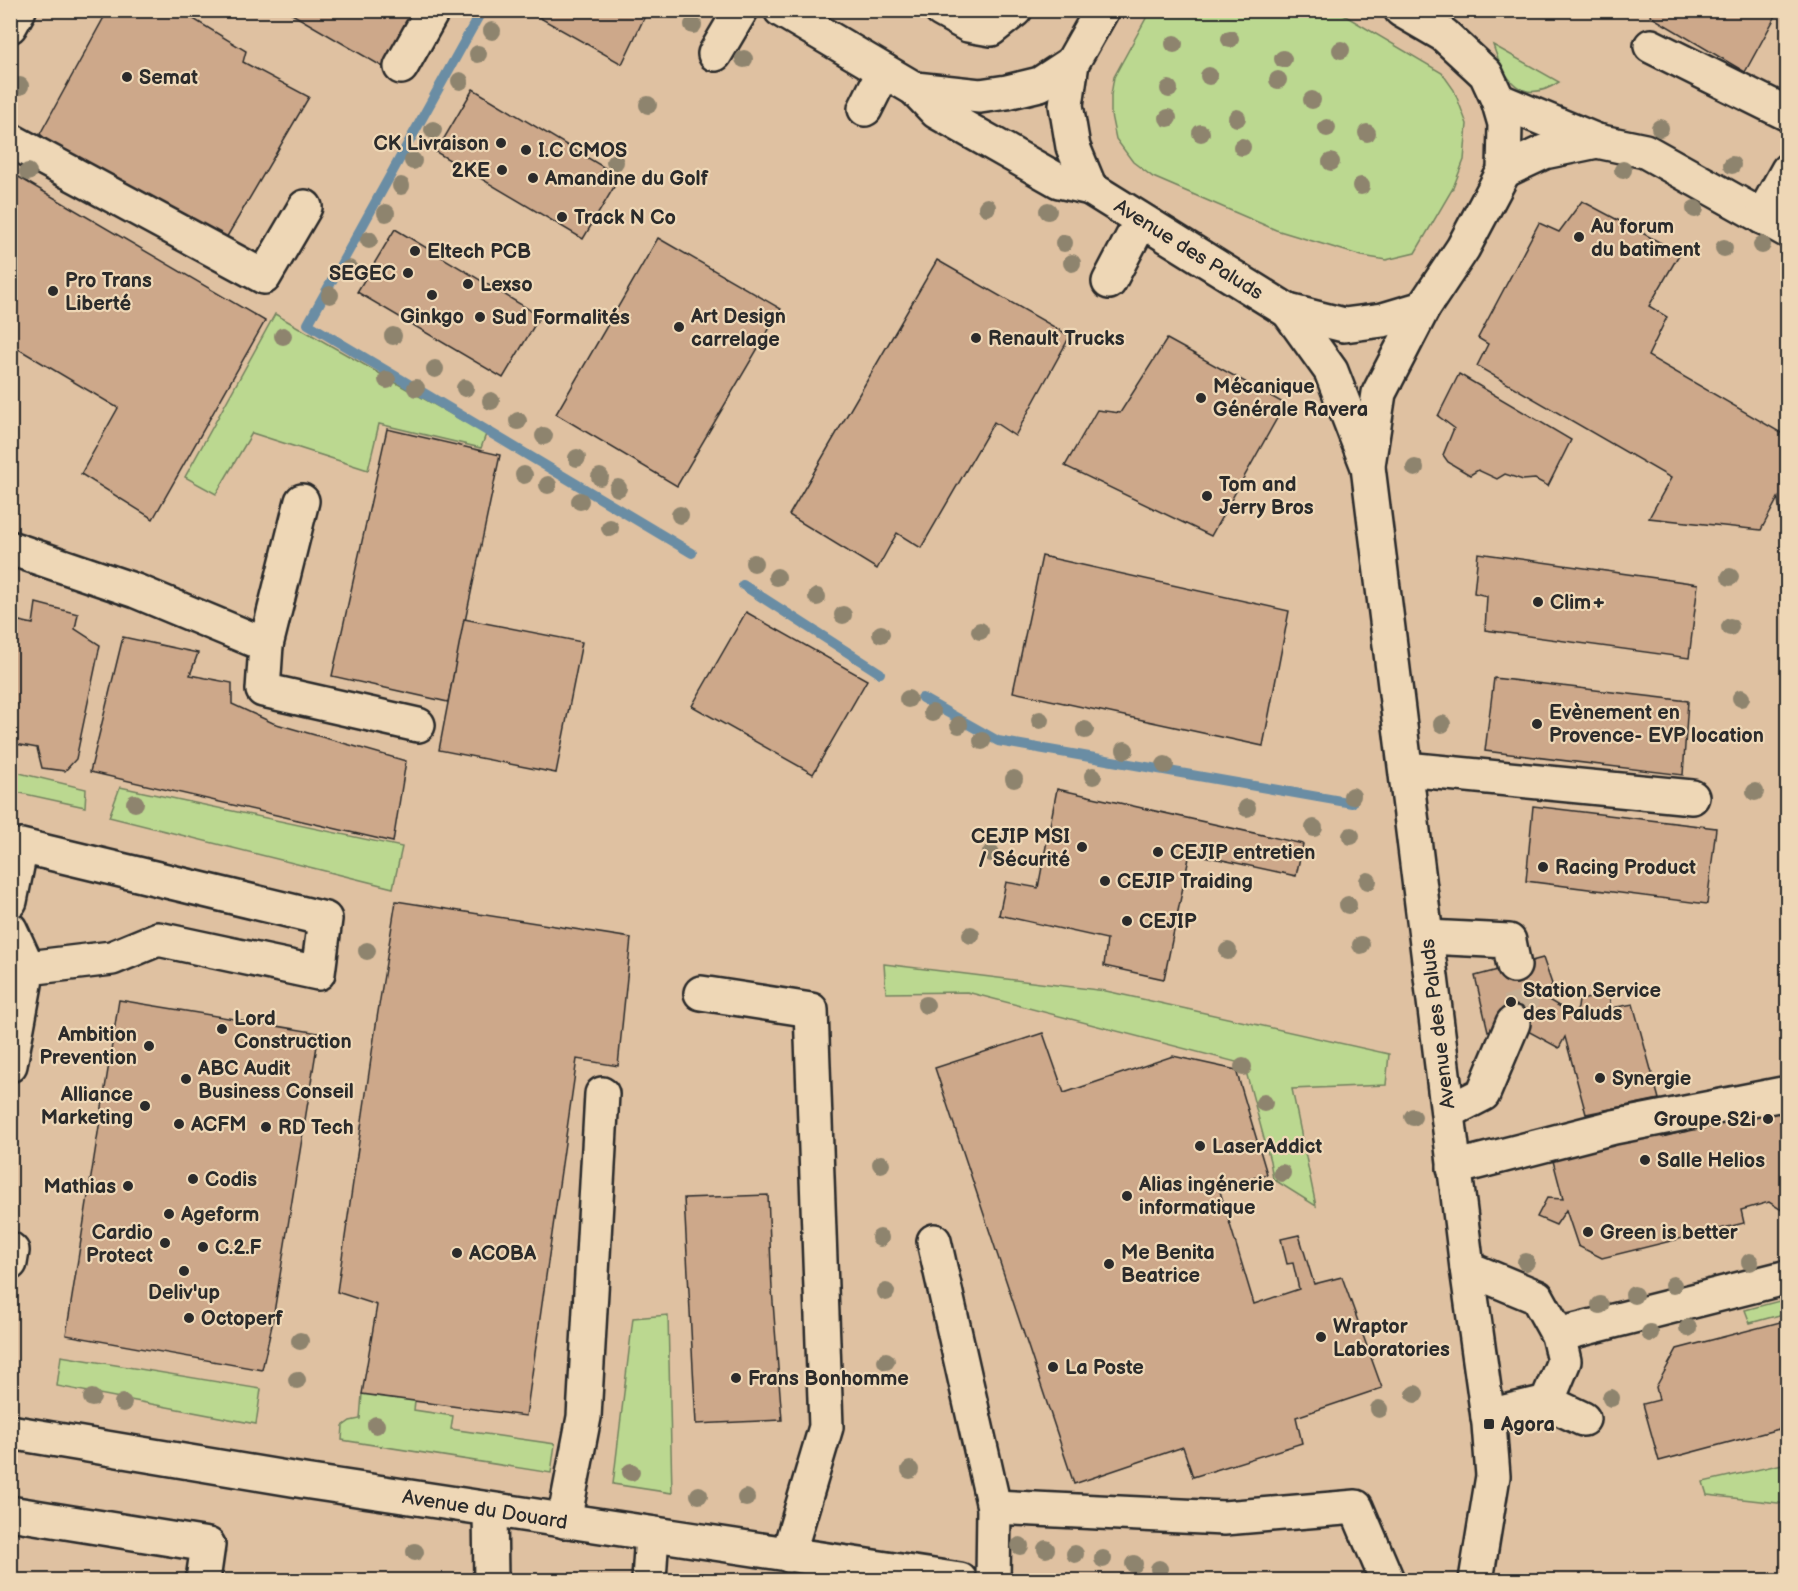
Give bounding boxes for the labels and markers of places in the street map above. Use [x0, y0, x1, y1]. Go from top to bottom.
place label: Semat [139, 66, 198, 90]
marker: Semat [120, 70, 134, 84]
place label: CK Livraison [374, 132, 489, 156]
marker: CK Livraison [494, 136, 508, 150]
place label: I.C CMOS [538, 139, 627, 163]
marker: I.C CMOS [519, 143, 533, 157]
place label: 2KE [451, 159, 490, 183]
marker: 2KE [495, 163, 509, 177]
place label: Amandine du Golf [544, 167, 709, 191]
marker: Amandine du Golf [526, 171, 540, 185]
place label: Track N Co [574, 206, 676, 230]
marker: Track N Co [555, 210, 569, 224]
place label: Au forum du batiment [1590, 215, 1701, 262]
marker: Au forum du batiment [1572, 230, 1586, 244]
place label: Eltech PCB [427, 240, 531, 264]
marker: Eltech PCB [408, 244, 422, 258]
place label: SEGEC [329, 262, 396, 286]
marker: SEGEC [401, 266, 415, 280]
place label: Pro Trans Liberté [65, 269, 152, 316]
place label: Lexso [480, 273, 533, 297]
marker: Lexso [461, 277, 475, 291]
marker: Pro Trans Liberté [46, 284, 60, 298]
marker: Ginkgo [425, 288, 439, 302]
place label: Ginkgo [400, 305, 464, 329]
place label: Art Design carrelage [690, 305, 786, 352]
place label: Sud Formalités [492, 306, 630, 330]
marker: Sud Formalités [473, 310, 487, 324]
marker: Art Design carrelage [672, 320, 686, 334]
place label: Renault Trucks [988, 327, 1125, 351]
marker: Renault Trucks [969, 331, 983, 345]
place label: Mécanique Générale Ravera [1213, 375, 1368, 422]
marker: Mécanique Générale Ravera [1194, 391, 1208, 405]
place label: Tom and Jerry Bros [1219, 473, 1314, 520]
marker: Tom and Jerry Bros [1200, 489, 1214, 503]
place label: Clim+ [1550, 591, 1606, 615]
marker: Clim+ [1531, 595, 1545, 609]
place label: Evènement en Provence- EVP location [1549, 701, 1764, 748]
marker: Evènement en Provence- EVP location [1530, 717, 1544, 731]
place label: CEJIP MSI / Sécurité [971, 825, 1070, 872]
marker: CEJIP MSI / Sécurité [1075, 840, 1089, 854]
place label: CEJIP entretien [1170, 841, 1315, 865]
marker: CEJIP entretien [1151, 845, 1165, 859]
place label: Racing Product [1555, 856, 1696, 880]
marker: Racing Product [1536, 860, 1550, 874]
place label: CEJIP Traiding [1117, 870, 1253, 894]
marker: CEJIP Traiding [1098, 874, 1112, 888]
place label: CEJIP [1139, 910, 1197, 934]
marker: CEJIP [1120, 914, 1134, 928]
place label: Station Service des Paluds [1523, 979, 1661, 1026]
marker: Station Service des Paluds [1504, 995, 1518, 1009]
place label: Lord Construction [234, 1007, 352, 1054]
marker: Lord Construction [215, 1022, 229, 1036]
place label: Ambition Prevention [40, 1023, 137, 1070]
marker: Ambition Prevention [142, 1039, 156, 1053]
place label: ABC Audit Business Conseil [197, 1057, 354, 1104]
place label: Synergie [1612, 1067, 1691, 1091]
marker: Synergie [1593, 1071, 1607, 1085]
marker: ABC Audit Business Conseil [179, 1072, 193, 1086]
place label: Alliance Marketing [41, 1083, 133, 1130]
marker: Alliance Marketing [138, 1099, 152, 1113]
place label: Groupe S2i [1654, 1108, 1756, 1132]
marker: Groupe S2i [1761, 1112, 1775, 1126]
place label: ACFM [190, 1113, 246, 1137]
place label: RD Tech [278, 1116, 354, 1140]
marker: ACFM [172, 1117, 186, 1131]
marker: RD Tech [259, 1120, 273, 1134]
place label: LaserAddict [1212, 1135, 1322, 1159]
marker: LaserAddict [1193, 1139, 1207, 1153]
place label: Salle Helios [1657, 1149, 1765, 1173]
marker: Salle Helios [1638, 1153, 1652, 1167]
place label: Codis [205, 1168, 257, 1192]
marker: Codis [186, 1172, 200, 1186]
place label: Alias ingénerie informatique [1138, 1173, 1274, 1220]
place label: Mathias [43, 1175, 116, 1199]
marker: Mathias [121, 1179, 135, 1193]
marker: Alias ingénerie informatique [1120, 1189, 1134, 1203]
place label: Ageform [180, 1203, 259, 1227]
marker: Ageform [162, 1207, 176, 1221]
place label: Cardio Protect [86, 1221, 153, 1268]
place label: Green is better [1600, 1221, 1739, 1245]
marker: Green is better [1581, 1225, 1595, 1239]
marker: Cardio Protect [158, 1236, 172, 1250]
place label: C.2.F [215, 1236, 262, 1260]
marker: C.2.F [196, 1240, 210, 1254]
place label: Me Benita Beatrice [1121, 1241, 1215, 1288]
place label: ACOBA [468, 1242, 537, 1266]
marker: ACOBA [450, 1246, 464, 1260]
marker: Me Benita Beatrice [1102, 1257, 1116, 1271]
marker: Deliv'up [177, 1264, 191, 1278]
place label: Deliv'up [148, 1281, 220, 1305]
place label: Octoperf [201, 1307, 283, 1331]
marker: Octoperf [182, 1311, 196, 1325]
place label: Wraptor Laboratories [1333, 1315, 1450, 1362]
marker: Wraptor Laboratories [1314, 1330, 1328, 1344]
place label: La Poste [1065, 1356, 1144, 1380]
marker: La Poste [1046, 1360, 1060, 1374]
place label: Frans Bonhomme [748, 1367, 909, 1391]
marker: Frans Bonhomme [729, 1371, 743, 1385]
place label: Agora [1500, 1413, 1555, 1437]
marker: Agora [1482, 1417, 1496, 1431]

